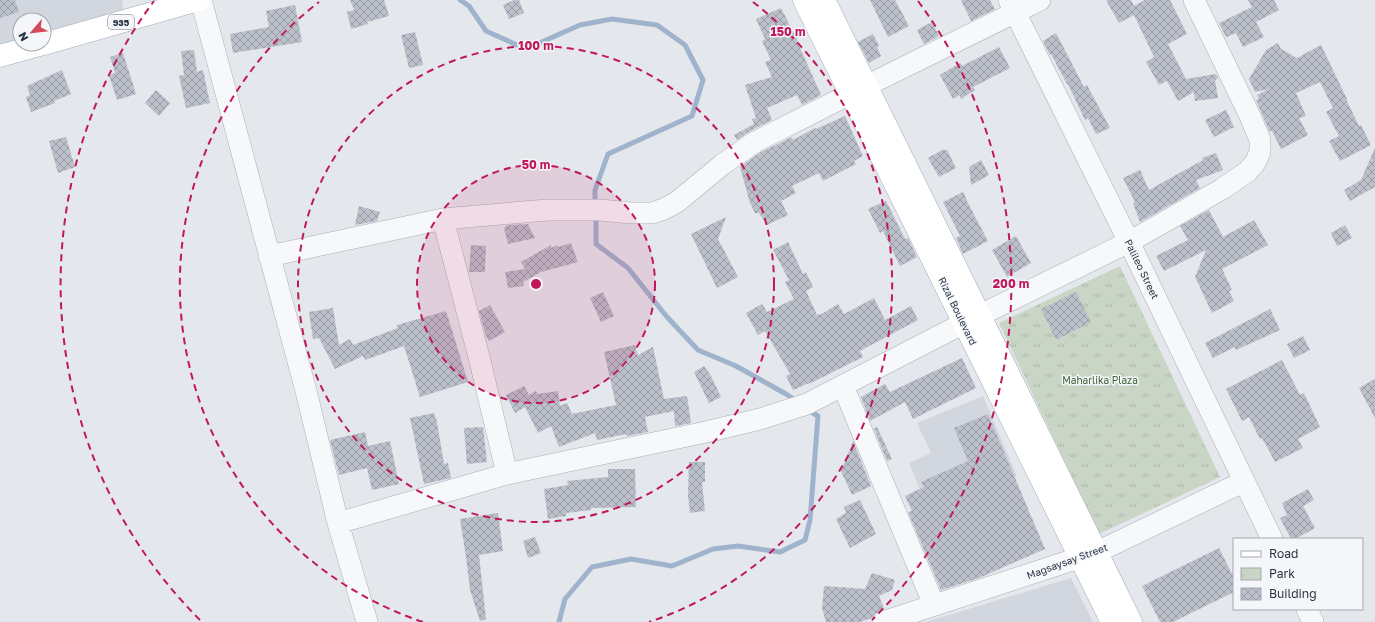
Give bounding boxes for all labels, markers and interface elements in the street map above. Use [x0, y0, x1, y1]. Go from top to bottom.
north arrow [12, 12, 52, 52]
road number: 935 [108, 15, 134, 29]
text: 150 m [771, 24, 805, 39]
text: N [15, 30, 30, 44]
text: 100 m [518, 38, 554, 53]
text: 50 m [522, 157, 550, 172]
street label: Palileo Street [1122, 237, 1162, 301]
street label: Rizal Boulevard [936, 275, 980, 347]
text: 200 m [993, 276, 1029, 291]
centre of rings [529, 277, 543, 291]
park label: Maharlika Plaza [1062, 374, 1138, 386]
legend [1233, 538, 1363, 610]
street label: Magsaysay Street [1025, 541, 1109, 581]
text: Road [1269, 546, 1298, 561]
text: Park [1269, 566, 1295, 581]
text: Building [1269, 586, 1317, 601]

